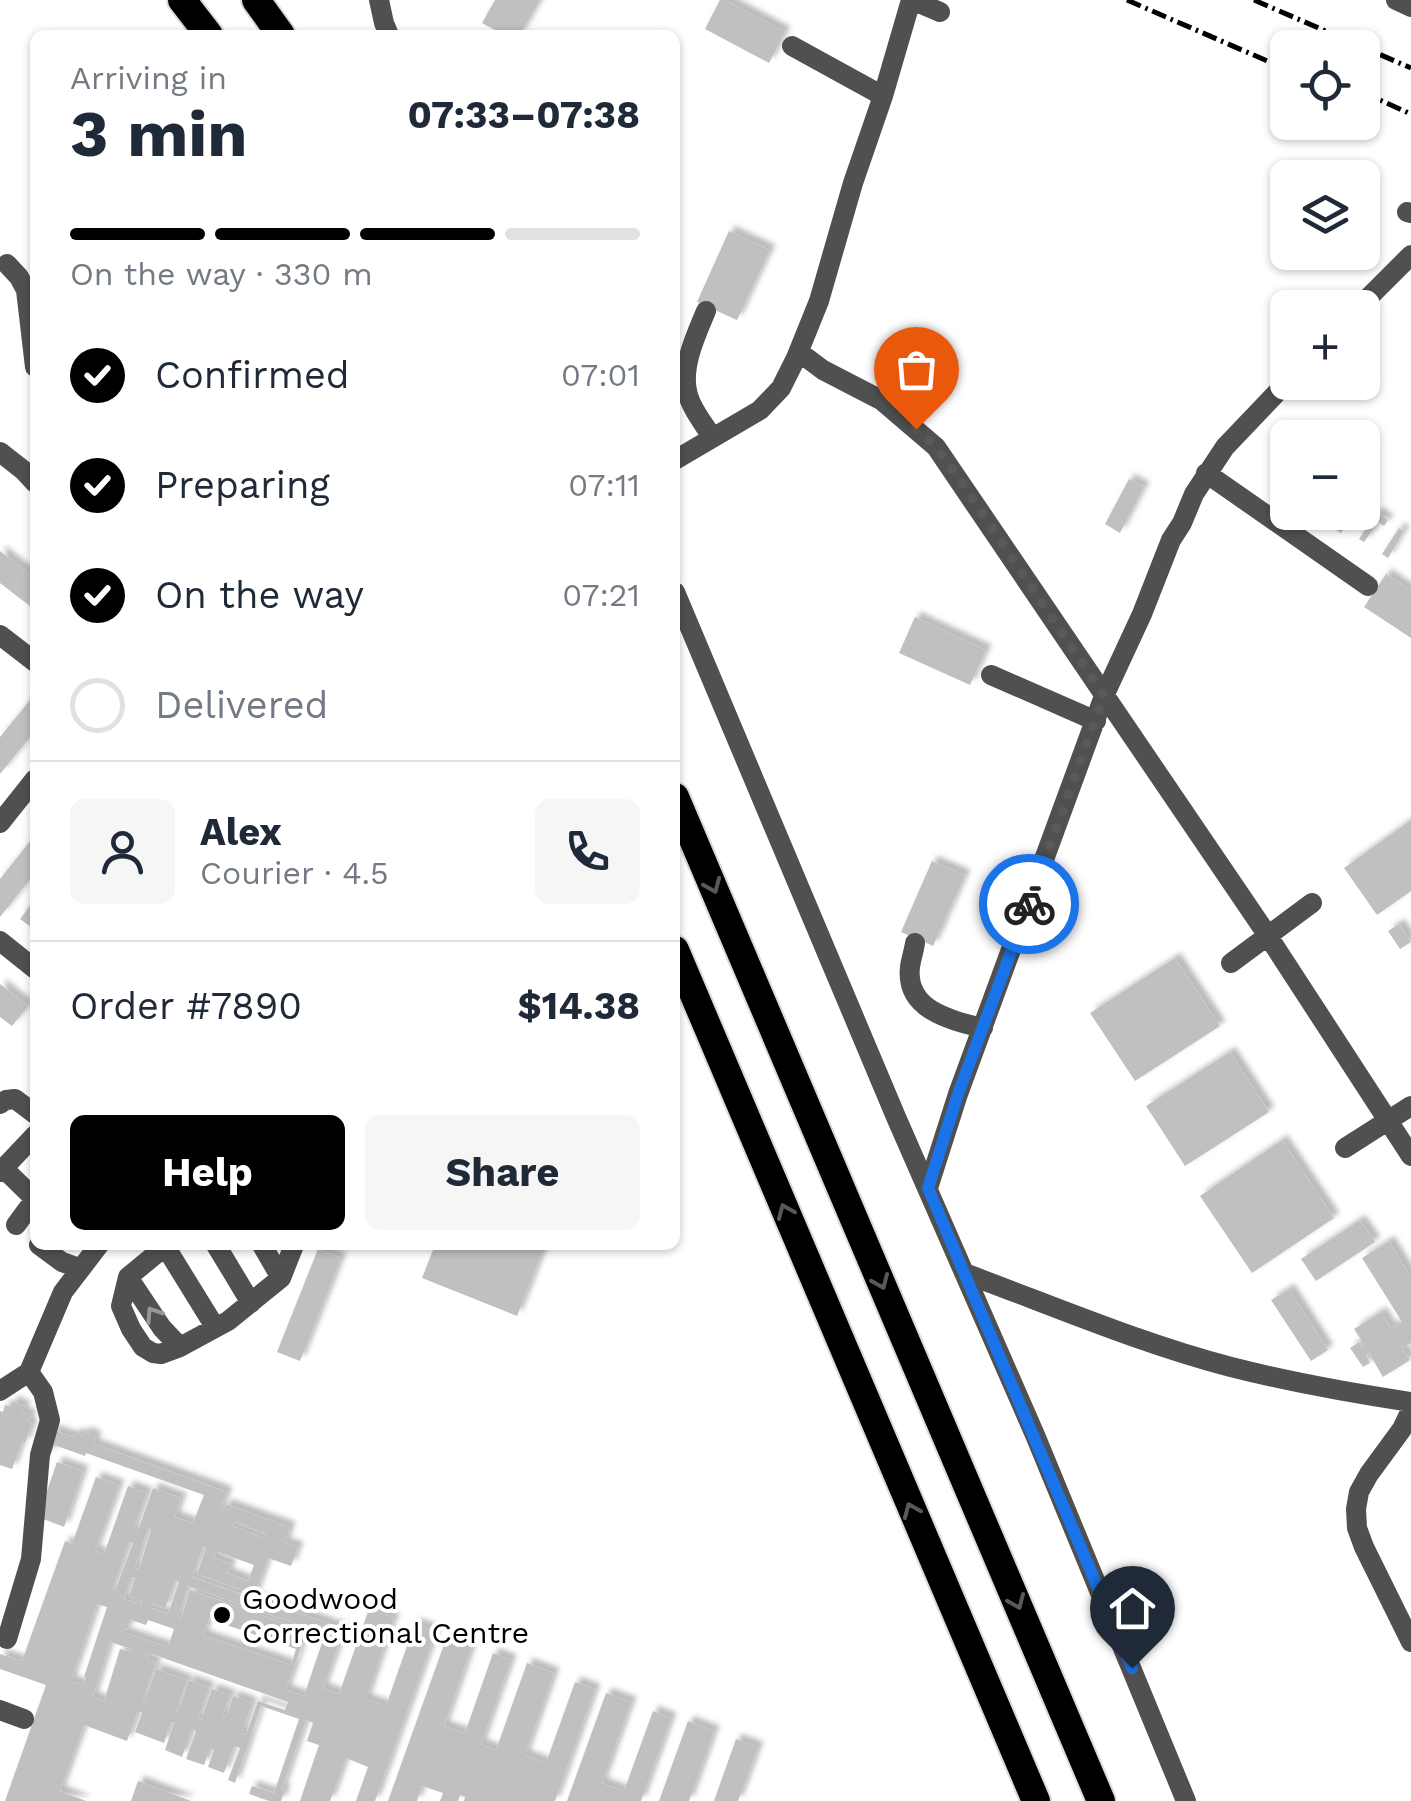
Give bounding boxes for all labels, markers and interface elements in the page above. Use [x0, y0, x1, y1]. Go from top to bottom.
map controls [1270, 30, 1380, 530]
button: locate [1270, 30, 1380, 140]
text: Arriving in [70, 59, 227, 97]
text: 07:33–07:38 [408, 93, 640, 137]
text: 3 min [70, 96, 248, 172]
button: layers [1270, 160, 1380, 270]
text: On the way · 330 m [70, 255, 373, 293]
button: + [1270, 290, 1380, 400]
pin [874, 327, 959, 430]
icon: bag [889, 342, 944, 397]
icon: check [70, 348, 125, 403]
text: Confirmed [155, 353, 350, 397]
text: 07:01 [561, 356, 640, 394]
button: − [1270, 420, 1380, 530]
icon: check [70, 458, 125, 513]
text: Preparing [155, 463, 330, 507]
text: 07:11 [568, 466, 640, 504]
icon: check [70, 568, 125, 623]
text: On the way [155, 573, 364, 617]
text: 07:21 [562, 576, 640, 614]
text: Delivered [155, 683, 328, 727]
button: person [70, 799, 175, 904]
button: phone [535, 799, 640, 904]
text: Alex [200, 810, 282, 854]
text: Courier · 4.5 [200, 854, 389, 892]
courier [979, 854, 1079, 954]
one-way arrow [701, 876, 721, 894]
icon: bike [1002, 877, 1057, 932]
text: Order #7890 [70, 984, 302, 1028]
text: $14.38 [518, 984, 640, 1028]
button: Help [70, 1115, 345, 1230]
button: Share [365, 1115, 640, 1230]
one-way arrow [777, 1203, 797, 1221]
one-way arrow [869, 1272, 889, 1290]
one-way arrow [146, 1306, 165, 1324]
one-way arrow [903, 1502, 923, 1520]
pin [1090, 1566, 1175, 1669]
place label: Goodwood Correctional Centre [242, 1581, 529, 1650]
icon: home [1105, 1581, 1160, 1636]
one-way arrow [1005, 1592, 1025, 1610]
marker: Goodwood Correctional Centre [211, 1604, 233, 1626]

